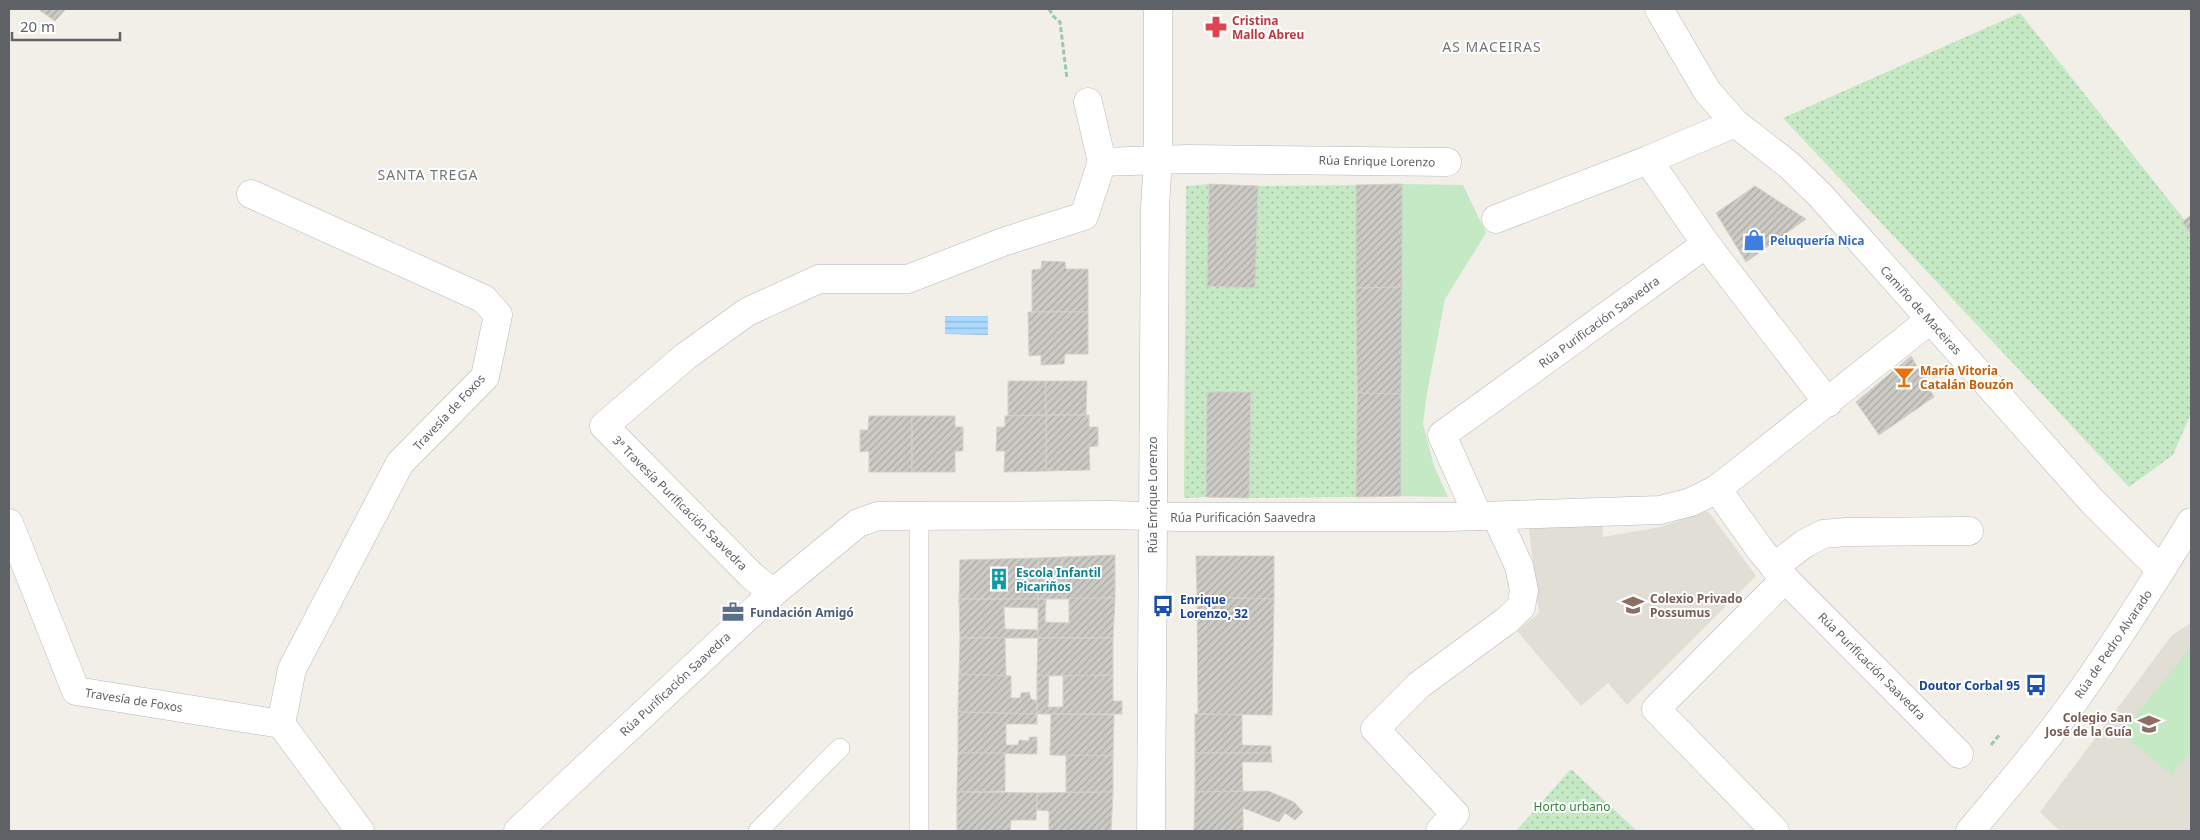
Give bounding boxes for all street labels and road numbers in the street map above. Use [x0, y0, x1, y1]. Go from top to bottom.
street label: Rúa Enrique Lorenzo [1318, 151, 1436, 171]
street label: Camiño de Maceiras [1876, 262, 1966, 358]
street label: Rúa Purificación Saavedra [1535, 272, 1663, 372]
street label: Travesía de Foxos [409, 370, 489, 454]
street label: 3ª Travesía Purificación Saavedra [609, 432, 751, 574]
street label: Rúa Enrique Lorenzo [1144, 437, 1161, 553]
street label: Rúa Purificación Saavedra [1170, 509, 1316, 526]
street label: Rúa de Pedro Alvarado [2070, 586, 2156, 702]
street label: Rúa Purificación Saavedra [1815, 609, 1929, 723]
street label: Rúa Purificación Saavedra [616, 628, 734, 740]
street label: Travesía de Foxos [84, 684, 184, 716]

